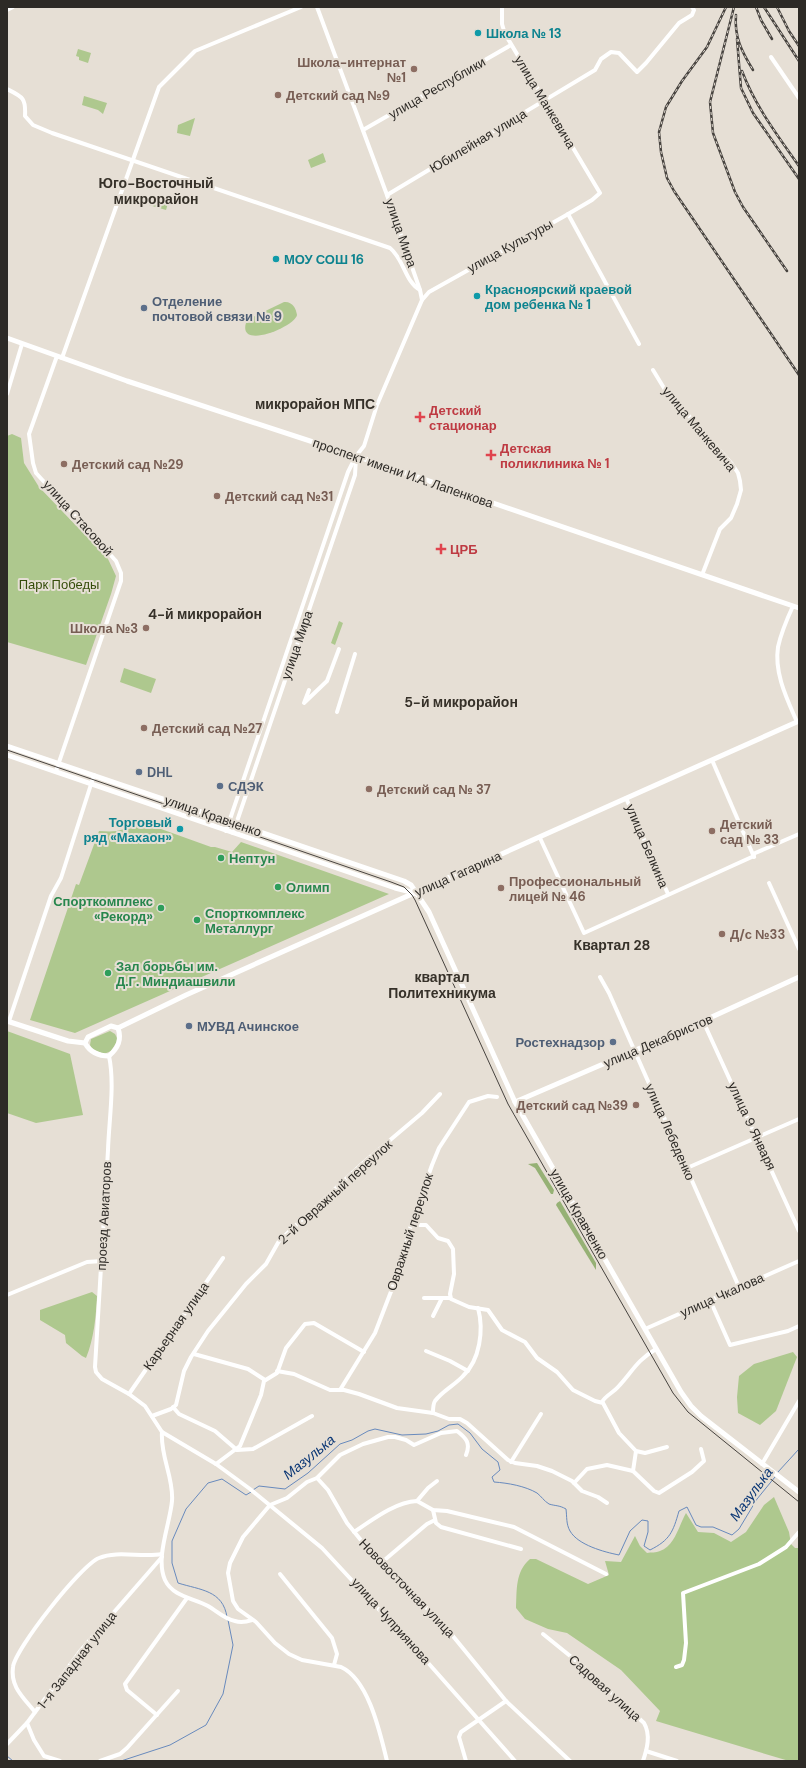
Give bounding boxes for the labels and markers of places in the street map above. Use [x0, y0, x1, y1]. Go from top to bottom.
place label: Школа № 13 [486, 25, 562, 42]
marker: Школа № 13 [473, 28, 483, 38]
place label: Школа-интернат №1 [297, 54, 406, 86]
marker: Школа-интернат №1 [409, 64, 419, 74]
place label: Детский сад №9 [286, 87, 390, 104]
marker: Детский сад №9 [273, 90, 283, 100]
place label: МОУ СОШ 16 [284, 251, 364, 268]
marker: МОУ СОШ 16 [271, 254, 281, 264]
place label: Красноярский краевой дом ребенка № 1 [485, 281, 632, 313]
marker: Красноярский краевой дом ребенка № 1 [472, 291, 482, 301]
place label: Отделение почтовой связи № 9 [152, 293, 282, 325]
marker: Отделение почтовой связи № 9 [139, 303, 149, 313]
place label: Детский стационар [429, 402, 497, 434]
marker: Детский стационар [414, 411, 426, 423]
place label: Детская поликлиника № 1 [500, 440, 610, 472]
marker: Детская поликлиника № 1 [485, 449, 497, 461]
place label: Детский сад №29 [72, 456, 184, 473]
marker: Детский сад №29 [59, 459, 69, 469]
place label: Детский сад №31 [225, 488, 333, 505]
marker: Детский сад №31 [212, 491, 222, 501]
place label: ЦРБ [450, 541, 478, 558]
marker: ЦРБ [435, 543, 447, 555]
place label: Школа №3 [70, 620, 138, 637]
marker: Школа №3 [141, 623, 151, 633]
place label: Детский сад №27 [152, 720, 262, 737]
marker: Детский сад №27 [139, 723, 149, 733]
place label: DHL [147, 764, 173, 781]
marker: DHL [134, 767, 144, 777]
place label: СДЭК [228, 778, 264, 795]
marker: СДЭК [215, 781, 225, 791]
place label: Детский сад № 37 [377, 781, 491, 798]
marker: Детский сад № 37 [364, 784, 374, 794]
place label: Торговый ряд «Махаон» [84, 814, 172, 846]
place label: Детский сад № 33 [720, 816, 779, 848]
marker: Торговый ряд «Махаон» [175, 824, 185, 834]
marker: Детский сад № 33 [707, 826, 717, 836]
place label: Нептун [229, 850, 275, 867]
marker: Нептун [216, 853, 226, 863]
place label: Профессиональный лицей № 46 [509, 873, 641, 905]
place label: Олимп [286, 879, 330, 896]
marker: Олимп [273, 882, 283, 892]
marker: Профессиональный лицей № 46 [496, 883, 506, 893]
place label: Спорткомплекс «Рекорд» [53, 893, 153, 925]
marker: Спорткомплекс «Рекорд» [156, 903, 166, 913]
place label: Спорткомплекс Металлург [205, 905, 305, 937]
marker: Спорткомплекс Металлург [192, 915, 202, 925]
place label: Д/с №33 [730, 926, 785, 943]
marker: Д/с №33 [717, 929, 727, 939]
place label: Зал борьбы им. Д.Г. Миндиашвили [116, 958, 235, 990]
marker: Зал борьбы им. Д.Г. Миндиашвили [103, 968, 113, 978]
place label: МУВД Ачинское [197, 1018, 299, 1035]
marker: МУВД Ачинское [184, 1021, 194, 1031]
place label: Ростехнадзор [515, 1034, 605, 1051]
marker: Ростехнадзор [608, 1037, 618, 1047]
place label: Детский сад №39 [516, 1097, 628, 1114]
marker: Детский сад №39 [631, 1100, 641, 1110]

